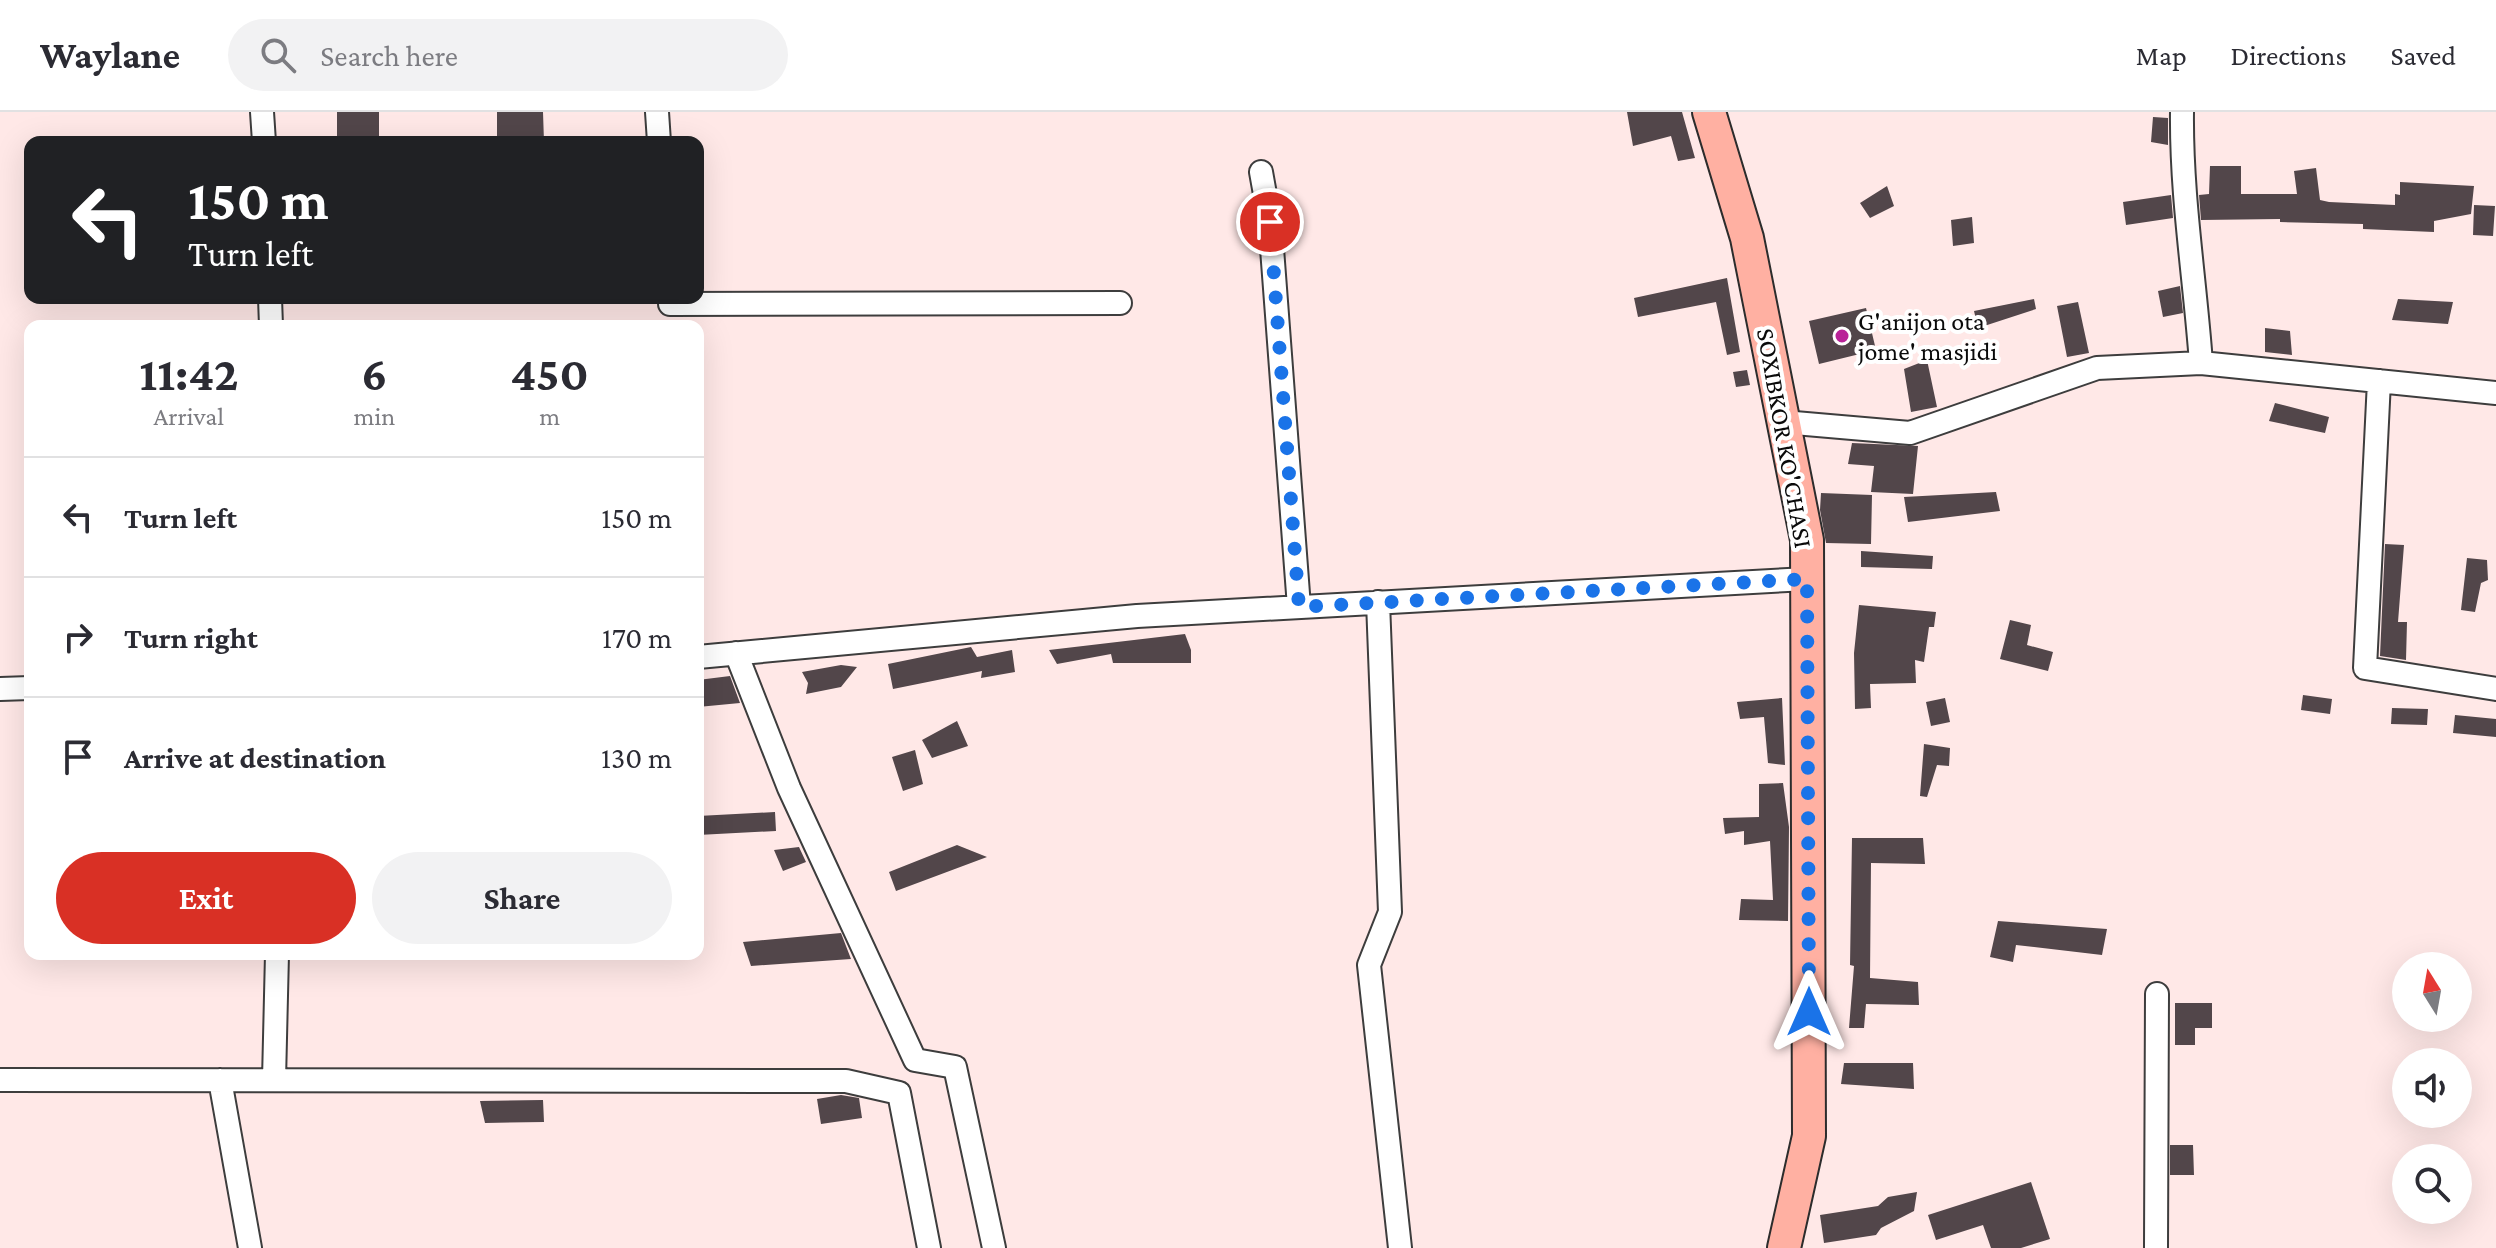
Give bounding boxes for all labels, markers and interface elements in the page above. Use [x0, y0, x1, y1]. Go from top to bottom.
search box [228, 19, 788, 91]
icon: search [256, 33, 300, 77]
text: Waylane [40, 34, 180, 76]
text: Search here [320, 39, 458, 72]
text: Map [2136, 40, 2187, 71]
text: Directions [2231, 40, 2346, 71]
text: Saved [2390, 40, 2456, 71]
icon: left [56, 168, 160, 272]
text: 150 m [188, 169, 329, 231]
pin [1236, 188, 1304, 256]
icon: arrive [1248, 200, 1292, 244]
text: Turn left [188, 234, 313, 274]
place label: G'anijon ota jome' masjidi [1857, 307, 1998, 366]
street label: SOXIBKOR KO'CHASI [1751, 326, 1818, 550]
marker: G'anijon ota jome' masjidi [1833, 327, 1851, 345]
text: 11:42 [139, 347, 238, 400]
text: 6 [361, 347, 387, 400]
text: 450 [510, 347, 589, 400]
text: Arrival [153, 402, 224, 431]
text: min [354, 402, 395, 431]
text: m [539, 402, 560, 431]
icon: left [56, 495, 100, 539]
text: Turn left [124, 501, 237, 534]
text: 150 m [601, 501, 672, 534]
icon: right [56, 615, 100, 659]
text: Turn right [124, 621, 258, 654]
text: 170 m [602, 621, 672, 654]
icon: arrive [56, 735, 100, 779]
text: Arrive at destination [124, 741, 386, 774]
text: 130 m [601, 741, 672, 774]
button: Exit [56, 852, 356, 944]
button: Share [372, 852, 672, 944]
north arrow [2392, 952, 2472, 1032]
map controls [2392, 952, 2472, 1224]
position arrow [1767, 970, 1851, 1054]
button: sound [2392, 1048, 2472, 1128]
button: search [2392, 1144, 2472, 1224]

